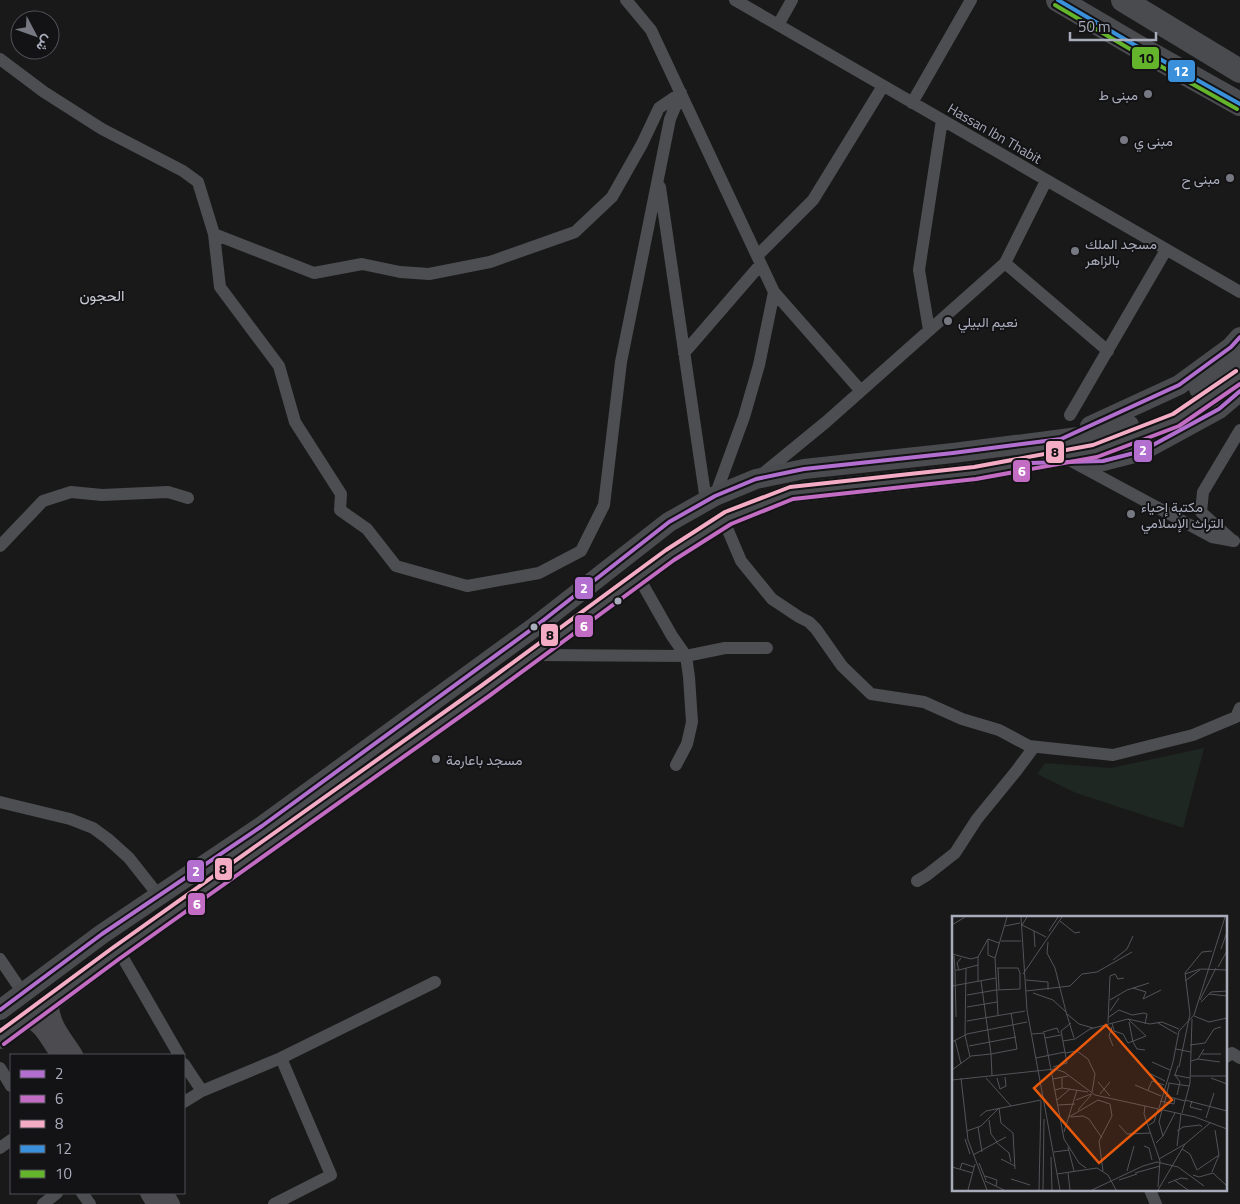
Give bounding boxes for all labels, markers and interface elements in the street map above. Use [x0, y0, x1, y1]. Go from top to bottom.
north arrow [10, 10, 60, 60]
scale bar [1070, 10, 1156, 42]
text: 50 m [1078, 15, 1111, 38]
text: ش [32, 31, 59, 57]
line badge: 10 [1131, 46, 1160, 70]
text: 10 [1138, 47, 1154, 68]
line badge: 12 [1167, 59, 1196, 83]
text: 12 [1173, 60, 1189, 81]
place label: مبنى ط [1098, 84, 1138, 105]
marker: مبنى ط [1142, 88, 1154, 100]
street label: Hassan Ibn Thabit [944, 97, 1046, 169]
place label: مبنى ي [1134, 130, 1173, 153]
marker: مبنى ي [1118, 134, 1130, 146]
place label: مبنى ح [1181, 168, 1220, 190]
marker: مبنى ح [1224, 172, 1236, 184]
place label: مسجد الملك بالزاهر [1084, 233, 1157, 270]
marker: مسجد الملك بالزاهر [1069, 245, 1081, 257]
district label: الحجون [79, 284, 125, 307]
place label: نعيم البيلي [958, 311, 1018, 334]
marker: نعيم البيلي [942, 315, 954, 327]
line badge: 2 [1133, 439, 1153, 463]
text: 2 [1139, 439, 1147, 460]
line badge: 8 [1045, 440, 1065, 464]
text: 8 [1051, 441, 1059, 462]
line badge: 6 [1012, 459, 1031, 483]
text: 6 [1018, 460, 1026, 481]
place label: مكتبة إحياء التراث الإسلامي [1141, 496, 1224, 535]
marker: مكتبة إحياء التراث الإسلامي [1125, 508, 1137, 520]
line badge: 2 [574, 576, 594, 600]
text: 2 [580, 577, 588, 598]
unlabelled marker [613, 596, 623, 606]
line badge: 6 [574, 614, 594, 638]
text: 6 [580, 615, 588, 636]
unlabelled marker [529, 622, 539, 632]
line badge: 8 [540, 623, 559, 647]
text: 8 [546, 624, 554, 645]
place label: مسجد باعارمة [446, 749, 523, 770]
marker: مسجد باعارمة [430, 753, 442, 765]
line badge: 8 [214, 857, 233, 881]
text: 8 [219, 858, 227, 879]
line badge: 2 [186, 859, 205, 883]
text: 2 [192, 860, 200, 881]
line badge: 6 [187, 892, 206, 916]
text: 6 [193, 893, 201, 914]
inset map [952, 916, 1228, 1192]
legend [10, 1054, 185, 1194]
text: 2 [55, 1062, 63, 1085]
text: 6 [55, 1087, 63, 1110]
text: 8 [55, 1112, 63, 1135]
text: 12 [55, 1137, 72, 1160]
text: 10 [55, 1162, 72, 1185]

